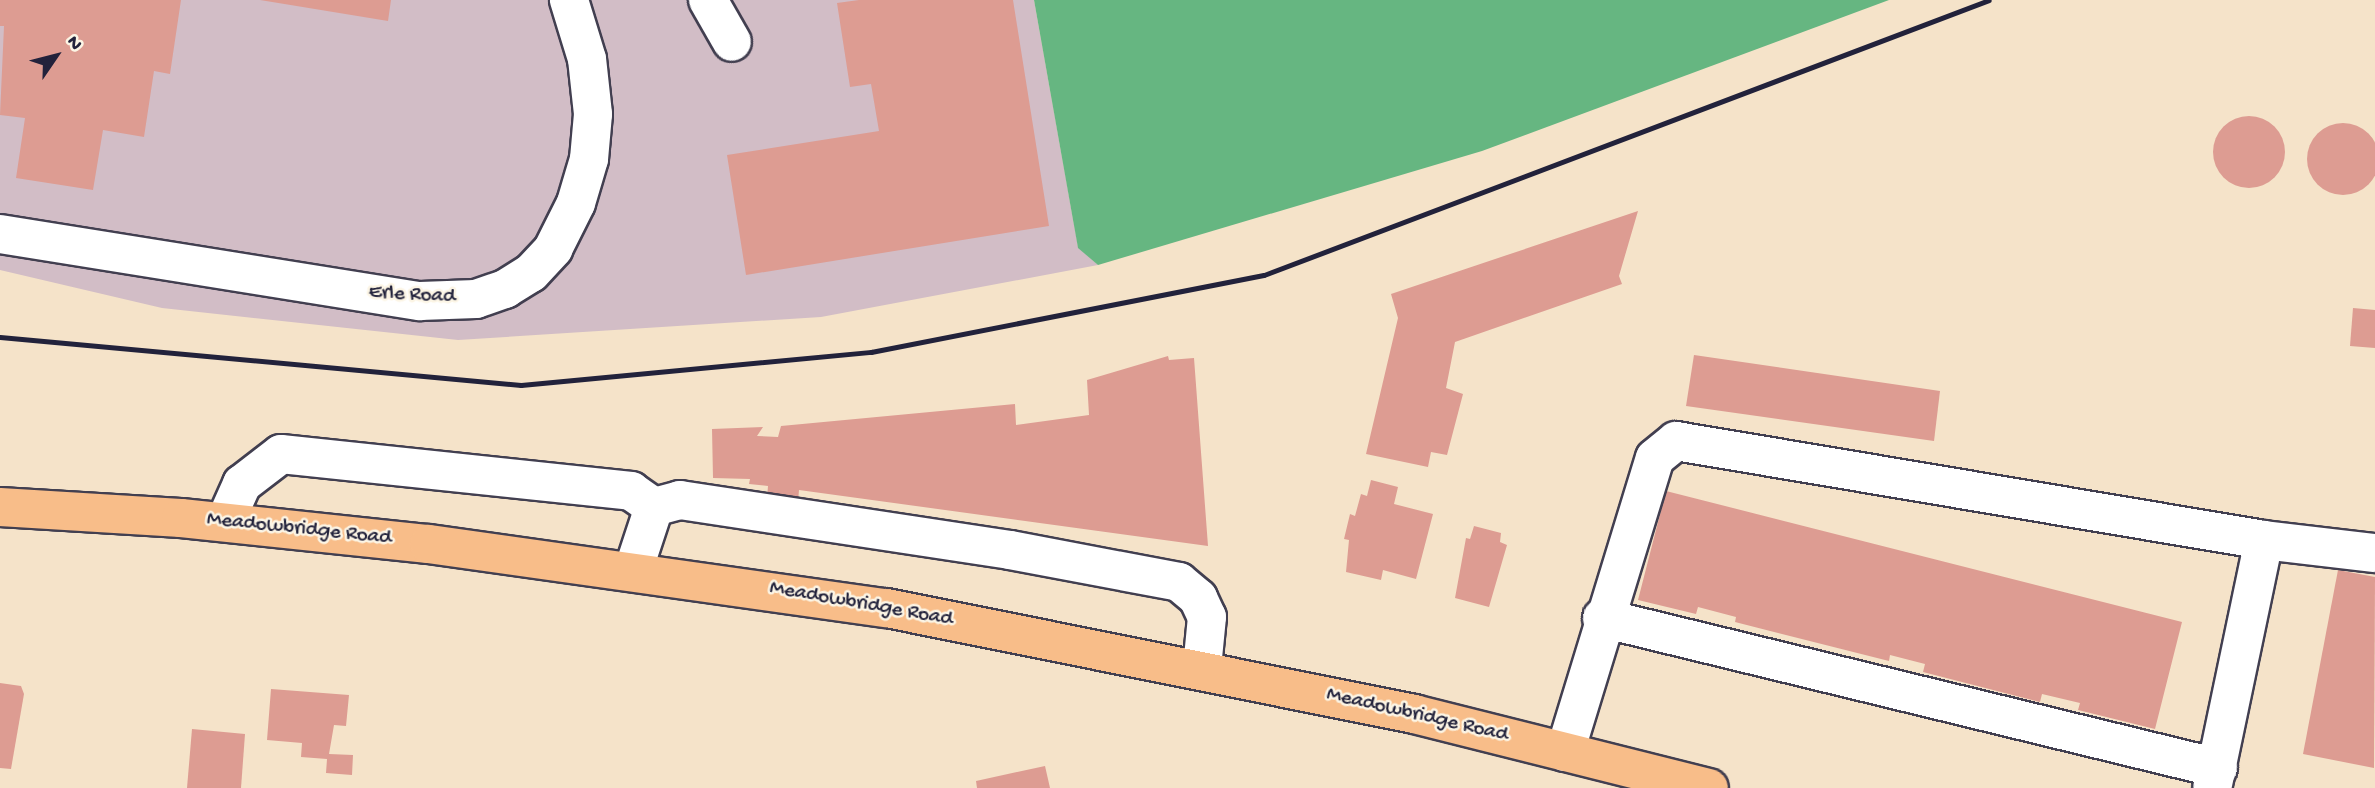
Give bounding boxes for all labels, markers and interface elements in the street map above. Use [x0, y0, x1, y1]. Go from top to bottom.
north arrow [21, 21, 91, 91]
text: N [61, 32, 87, 55]
street label: Erle Road [368, 281, 456, 311]
street label: Meadowbridge Road [205, 508, 393, 552]
street label: Meadowbridge Road [767, 576, 955, 634]
street label: Meadowbridge Road [1324, 683, 1510, 749]

